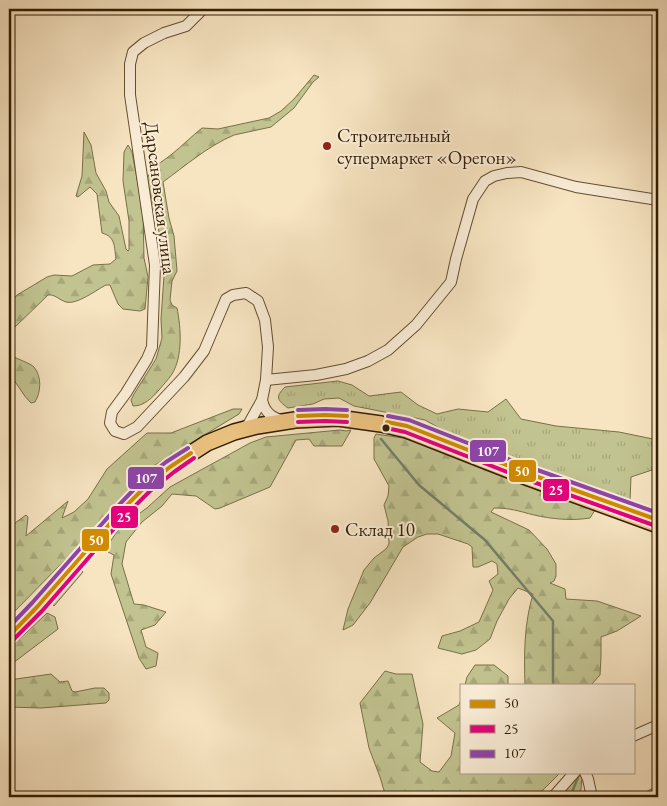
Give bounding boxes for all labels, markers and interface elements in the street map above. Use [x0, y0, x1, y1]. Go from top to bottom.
street label: Дарсановская улица [139, 120, 182, 276]
place label: Строительный супермаркет «Орегон» [337, 123, 517, 170]
marker: Строительный супермаркет «Орегон» [321, 140, 333, 152]
unlabelled marker [381, 423, 391, 433]
line badge: 107 [469, 439, 507, 463]
text: 107 [477, 442, 500, 460]
line badge: 50 [508, 459, 537, 483]
text: 50 [515, 462, 530, 480]
line badge: 107 [127, 466, 165, 490]
text: 107 [135, 469, 158, 487]
line badge: 25 [542, 478, 570, 502]
text: 25 [549, 481, 563, 499]
line badge: 25 [110, 505, 139, 529]
text: 25 [117, 508, 131, 526]
place label: Склад 10 [345, 517, 415, 542]
marker: Склад 10 [329, 523, 341, 535]
line badge: 50 [81, 528, 110, 552]
text: 50 [89, 531, 104, 549]
legend [460, 684, 634, 774]
text: 50 [504, 693, 518, 712]
text: 25 [504, 719, 518, 738]
text: 107 [504, 743, 526, 762]

